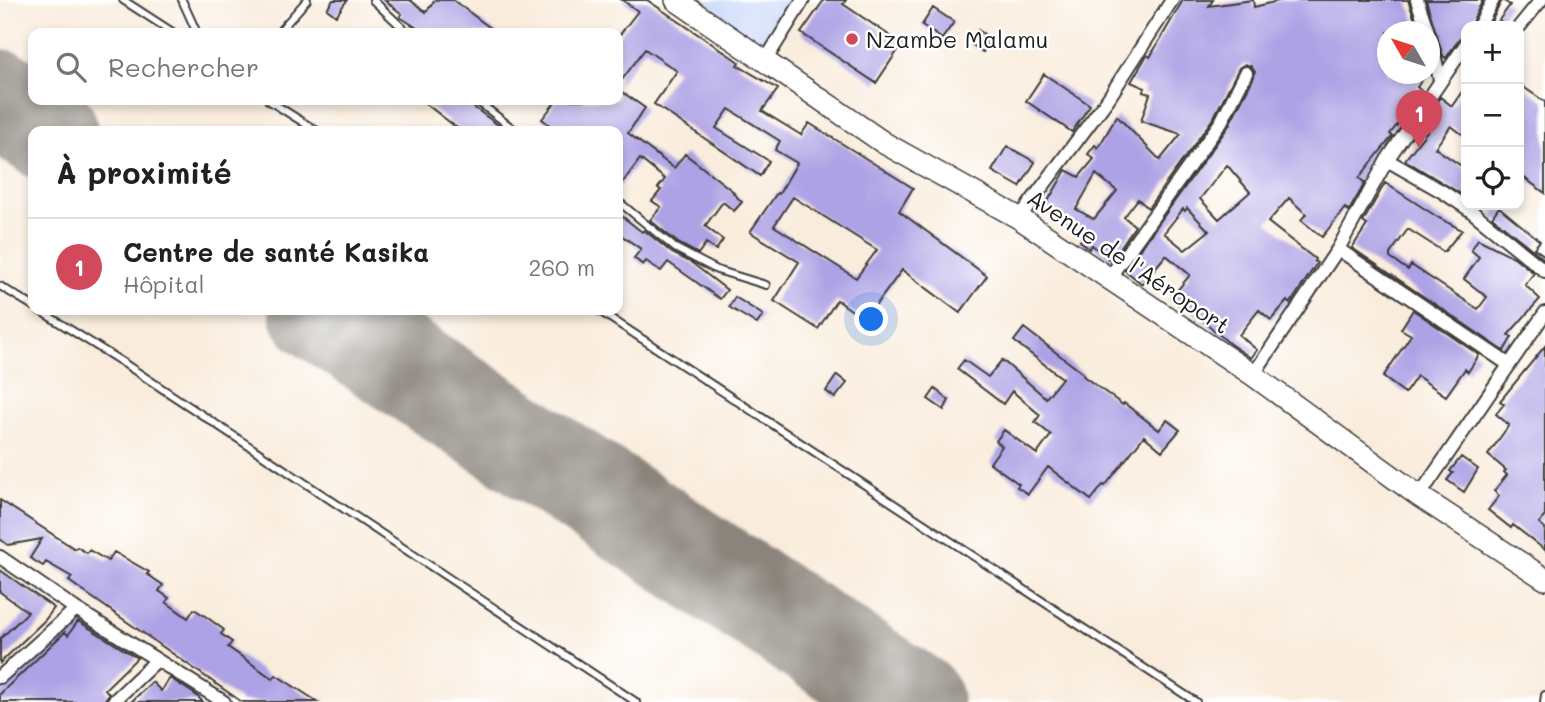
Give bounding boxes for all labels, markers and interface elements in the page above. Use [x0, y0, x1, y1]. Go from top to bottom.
north arrow [1377, 21, 1440, 84]
map controls [1461, 21, 1524, 210]
button: + [1461, 21, 1524, 84]
place label: Nzambe Malamu [866, 24, 1048, 54]
search box [28, 28, 623, 105]
marker: Nzambe Malamu [844, 31, 860, 47]
icon: search [52, 48, 90, 86]
text: Rechercher [108, 50, 259, 84]
button: − [1461, 84, 1524, 147]
pin: 1 [1396, 90, 1442, 148]
button: locate [1461, 147, 1524, 210]
text: À proximité [56, 152, 232, 192]
street label: Avenue de l'Aéroport [1022, 182, 1236, 340]
text: Centre de santé Kasika [123, 235, 429, 269]
text: 1 [74, 252, 84, 282]
text: 260 m [528, 252, 595, 282]
text: Hôpital [123, 269, 205, 299]
your location [854, 302, 888, 336]

